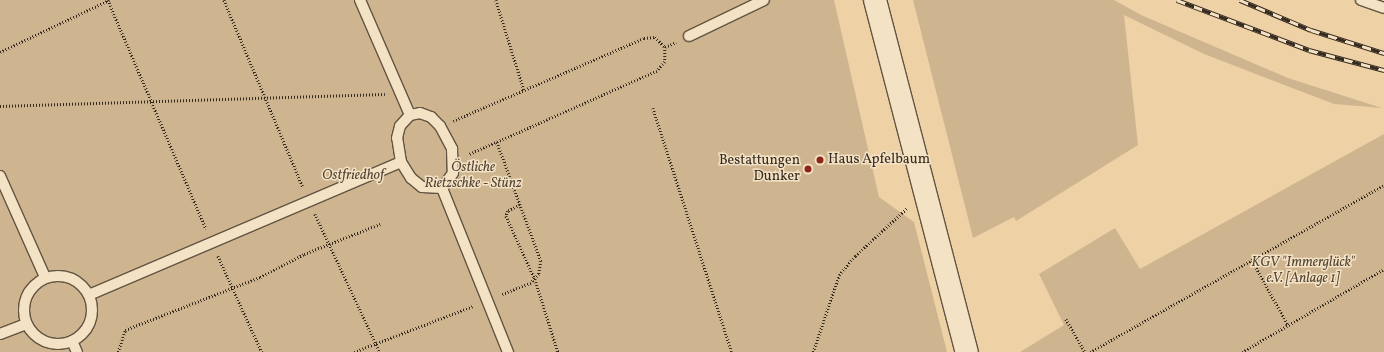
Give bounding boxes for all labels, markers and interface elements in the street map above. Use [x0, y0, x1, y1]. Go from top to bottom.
place label: Haus Apfelbaum [828, 152, 930, 168]
place label: Bestattungen Dunker [719, 153, 800, 186]
marker: Haus Apfelbaum [815, 155, 825, 165]
park label: Östliche Rietzschke - Stünz [424, 160, 522, 192]
marker: Bestattungen Dunker [803, 164, 813, 174]
park label: Ostfriedhof [322, 168, 384, 184]
park label: KGV "Immerglück" e.V. [Anlage 1] [1251, 255, 1355, 288]

